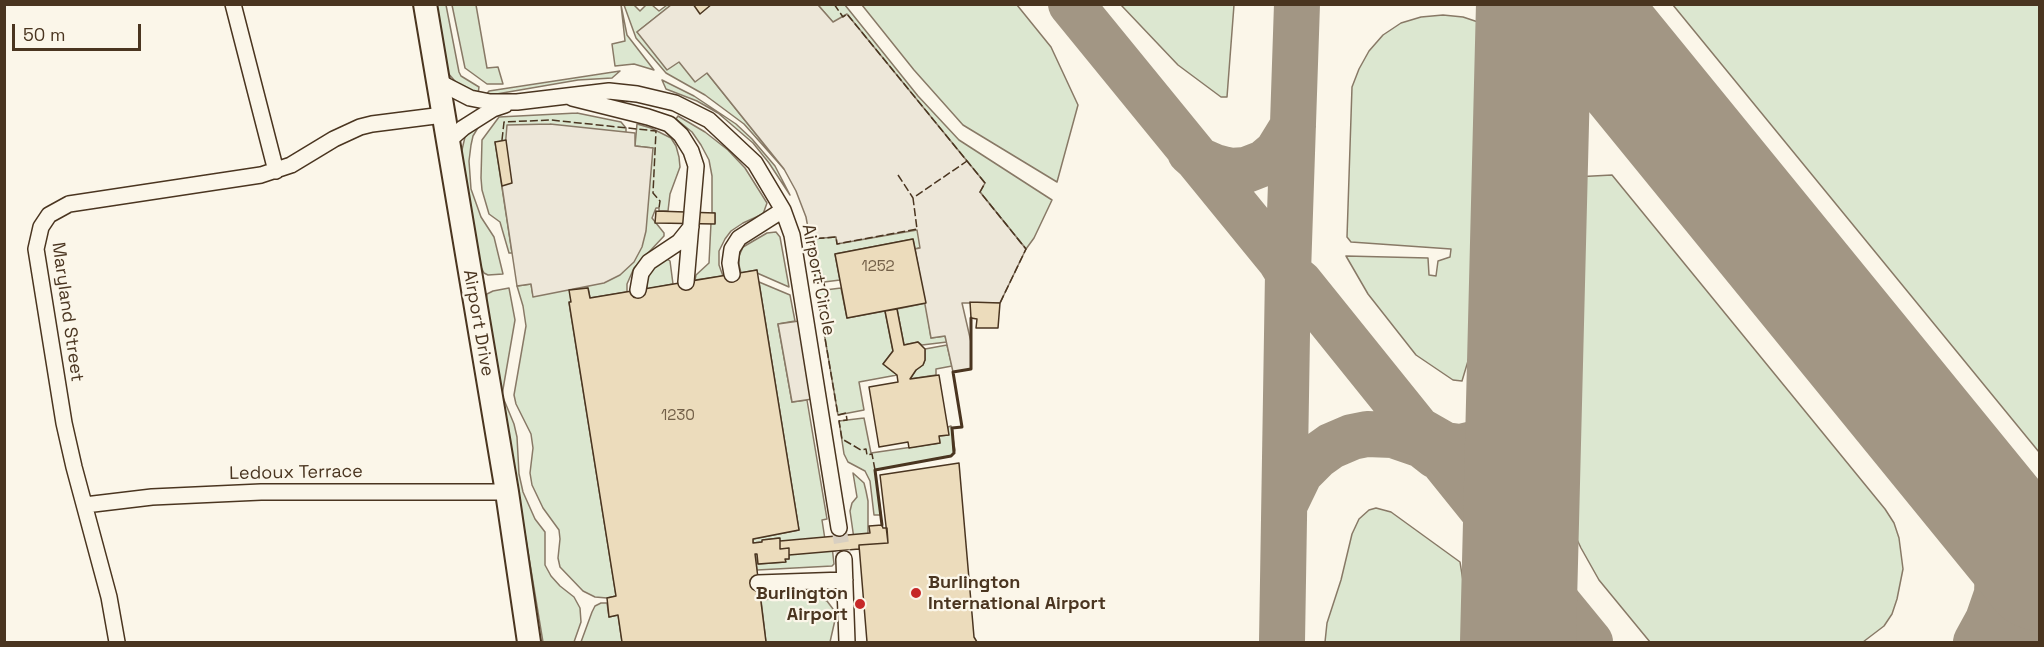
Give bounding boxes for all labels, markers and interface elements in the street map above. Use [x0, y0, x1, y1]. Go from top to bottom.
scale bar [15, 12, 144, 50]
text: 50 m [23, 23, 65, 46]
street label: Airport Circle [797, 222, 839, 338]
street label: Maryland Street [47, 241, 87, 383]
house number: 1252 [861, 258, 895, 276]
street label: Airport Drive [458, 268, 498, 378]
house number: 1230 [661, 407, 695, 425]
street label: Ledoux Terrace [229, 461, 363, 485]
place label: Burlington International Airport [928, 572, 1106, 614]
place label: Burlington Airport [756, 583, 848, 626]
marker: Burlington International Airport [909, 586, 923, 600]
marker: Burlington Airport [853, 597, 867, 611]

